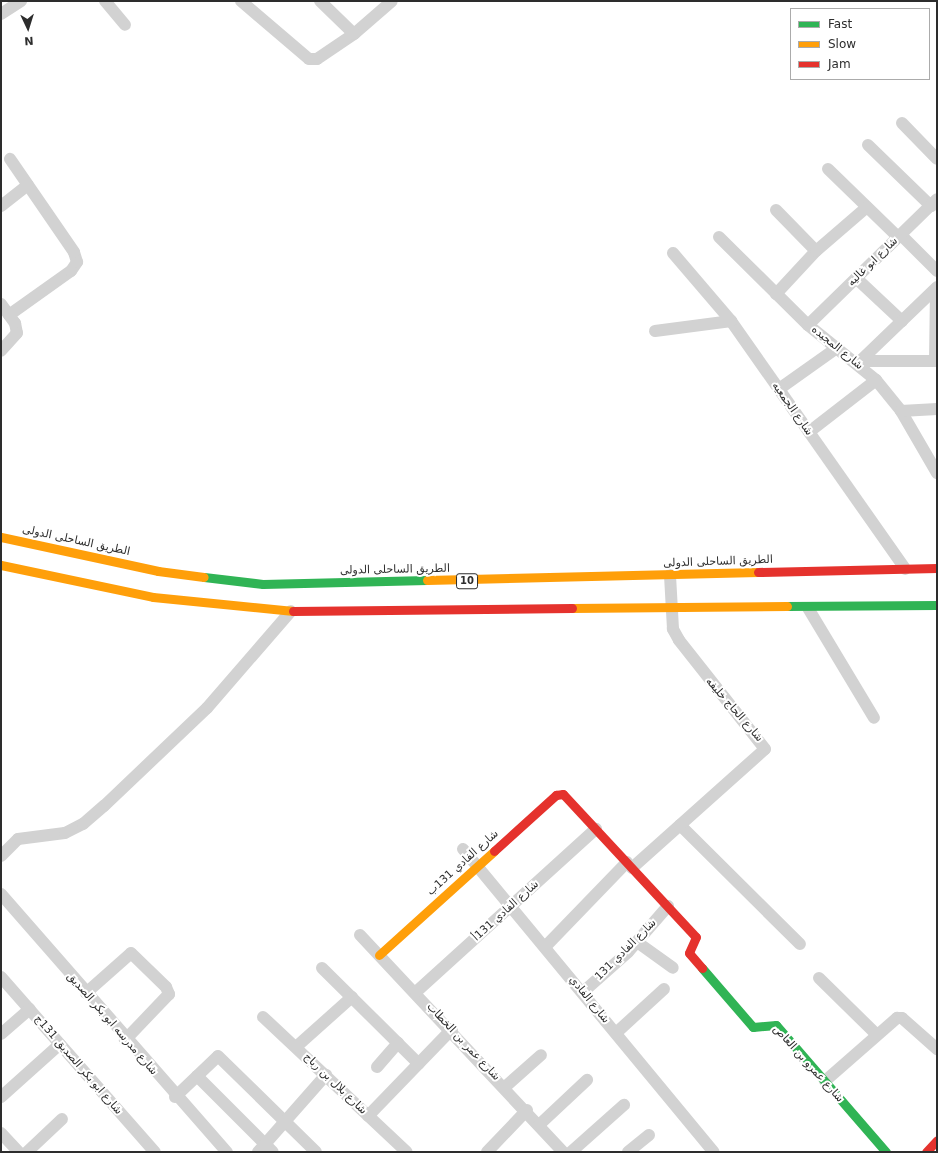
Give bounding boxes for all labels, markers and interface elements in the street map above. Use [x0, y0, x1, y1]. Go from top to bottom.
north arrow [8, 8, 48, 48]
legend [790, 8, 930, 80]
text: Fast [828, 17, 852, 31]
text: N [24, 34, 34, 47]
text: Slow [828, 37, 856, 51]
text: Jam [828, 57, 851, 71]
street label: شارع ابو غاليه [845, 235, 901, 289]
street label: شارع المجيده [808, 323, 866, 373]
street label: شارع الجمعيه [769, 380, 815, 438]
street label: الطريق الساحلى الدولى [21, 523, 131, 559]
street label: الطريق الساحلى الدولى [663, 553, 773, 571]
street label: الطريق الساحلى الدولى [340, 562, 450, 578]
road number: 10 [456, 573, 478, 589]
street label: شارع الحاج خليفه [703, 675, 765, 745]
street label: شارع الفادي 131ب [425, 827, 501, 899]
street label: شارع الفادي 131أ [470, 878, 542, 944]
street label: شارع الفادي 131 [593, 917, 659, 983]
street label: شارع مدرسه ابو بكر الصديق [64, 970, 160, 1078]
street label: شارع الفادي [566, 974, 612, 1026]
street label: شارع عمر بن الخطاب [424, 1000, 502, 1084]
street label: شارع ابو بكر الصديق 131ج [31, 1013, 125, 1117]
street label: شارع عمرو بن العاص [770, 1023, 846, 1105]
street label: شارع بلال بن رباح [301, 1050, 369, 1118]

